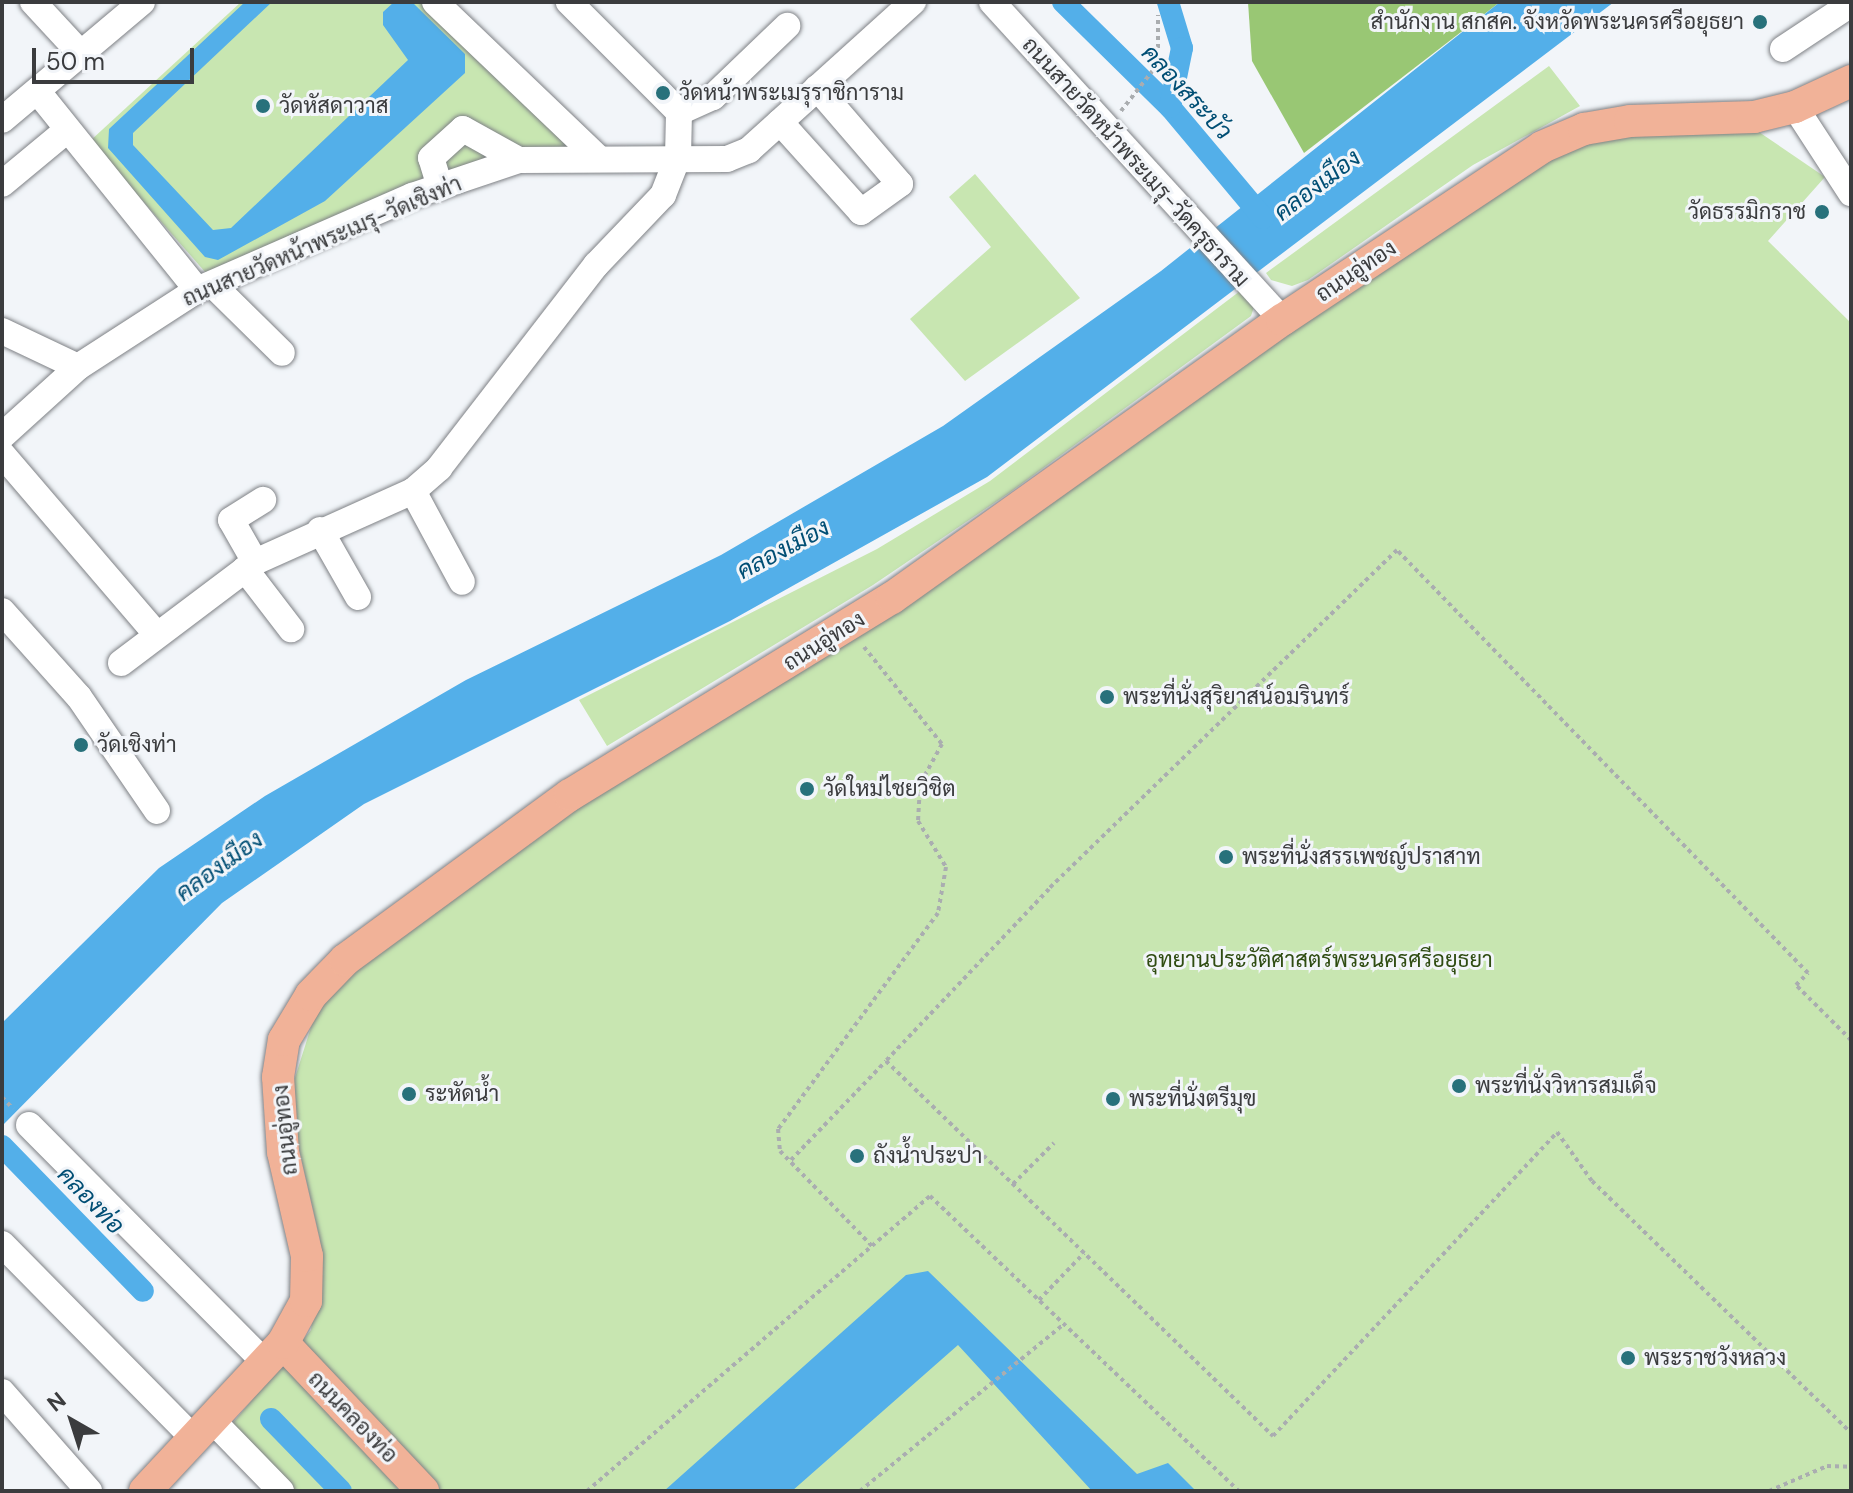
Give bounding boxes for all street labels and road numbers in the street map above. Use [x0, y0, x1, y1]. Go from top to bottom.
street label: ถนนสายวัดหน้าพระเมรุ-วัดครุธาราม [1017, 32, 1255, 292]
street label: ถนนสายวัดหน้าพระเมรุ-วัดเชิงท่า [179, 170, 465, 312]
street label: ถนนอู่ทอง [1311, 235, 1401, 307]
street label: ถนนอู่ทอง [778, 606, 870, 676]
street label: ถนนอู่ทอง [267, 1083, 303, 1177]
street label: ถนนคลองท่อ [303, 1366, 403, 1468]

